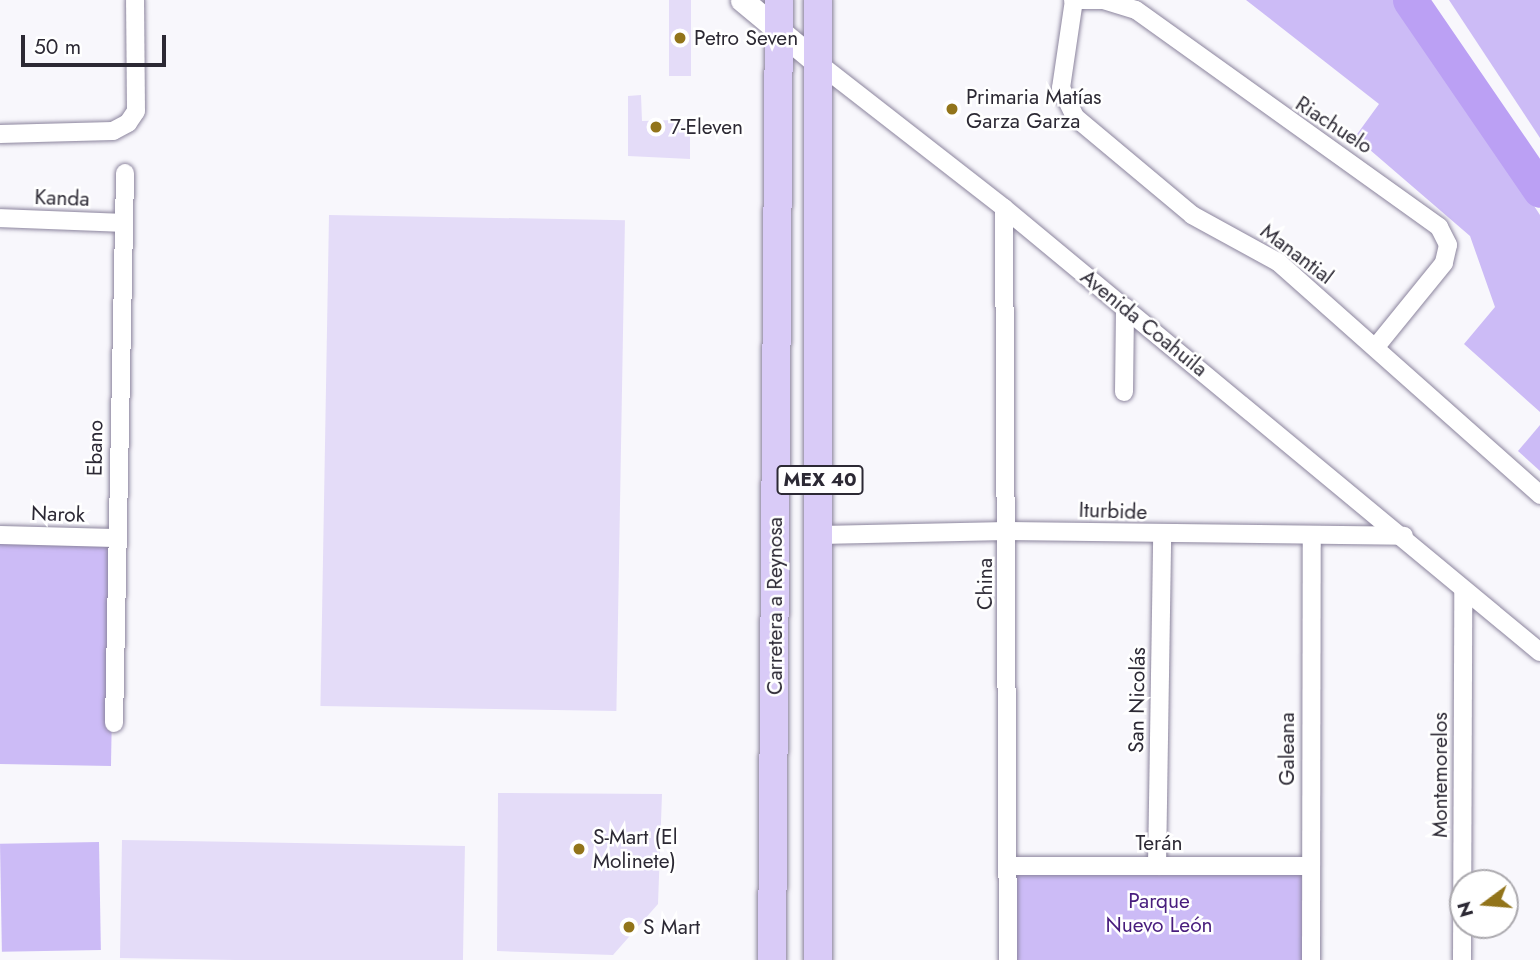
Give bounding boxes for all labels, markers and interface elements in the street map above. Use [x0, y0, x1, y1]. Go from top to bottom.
scale bar [24, 21, 170, 65]
place label: Petro Seven [694, 25, 798, 51]
marker: Petro Seven [672, 30, 688, 46]
text: 50 m [34, 32, 81, 62]
place label: Primaria Matías Garza Garza [966, 84, 1101, 134]
street label: Riachuelo [1291, 91, 1377, 159]
marker: Primaria Matías Garza Garza [944, 101, 960, 117]
place label: 7-Eleven [670, 114, 743, 140]
marker: 7-Eleven [648, 119, 664, 135]
street label: Kanda [34, 184, 90, 212]
street label: Manantial [1256, 218, 1338, 290]
street label: Avenida Coahuila [1076, 264, 1212, 382]
street label: Ebano [82, 420, 108, 476]
road number: MEX 40 [776, 464, 864, 495]
street label: Iturbide [1078, 497, 1148, 525]
street label: Narok [31, 500, 85, 528]
street label: Carretera a Reynosa [762, 517, 788, 695]
street label: China [972, 558, 998, 610]
street label: San Nicolás [1123, 647, 1151, 753]
street label: Galeana [1274, 712, 1300, 786]
street label: Montemorelos [1427, 712, 1453, 838]
place label: S-Mart (El Molinete) [593, 824, 677, 874]
street label: Terán [1136, 830, 1182, 856]
marker: S-Mart (El Molinete) [571, 841, 587, 857]
north arrow [1449, 869, 1519, 939]
park label: Parque Nuevo León [1105, 888, 1213, 938]
text: N [1450, 898, 1480, 920]
place label: S Mart [643, 914, 700, 940]
marker: S Mart [621, 919, 637, 935]

